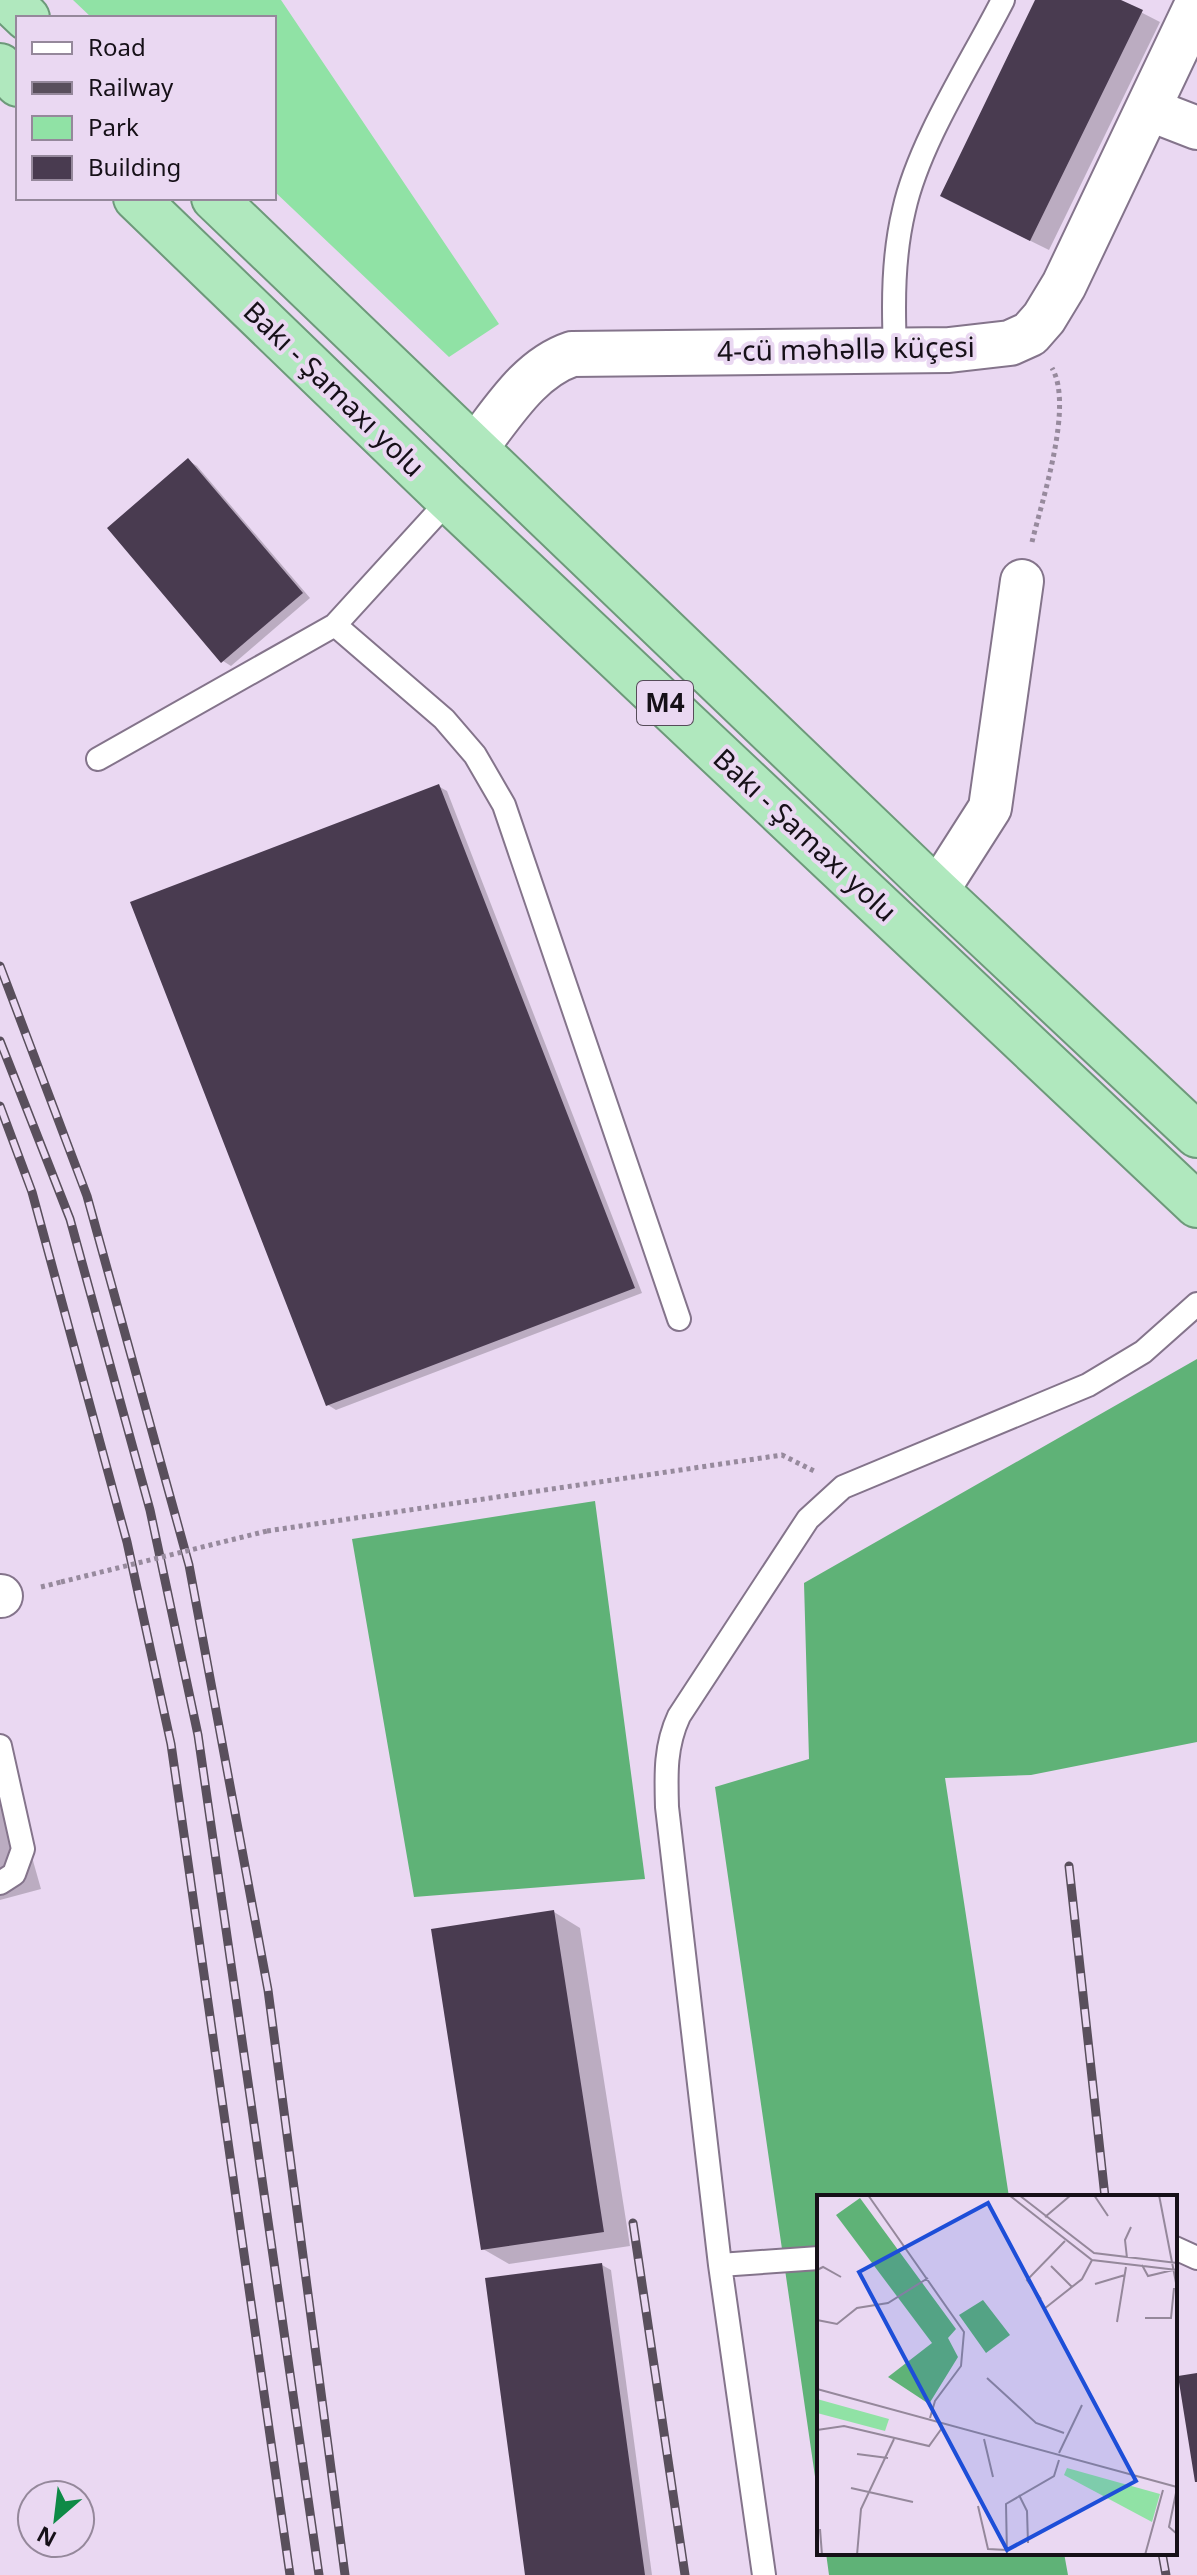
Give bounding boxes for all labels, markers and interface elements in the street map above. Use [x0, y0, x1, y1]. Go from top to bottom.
legend [16, 16, 276, 200]
text: Road [88, 30, 146, 63]
text: Railway [88, 70, 174, 103]
text: Park [88, 110, 139, 143]
text: Building [88, 150, 181, 183]
street label: Bakı - Şamaxı yolu [236, 292, 433, 485]
street label: 4-cü məhəllə küçesi [717, 327, 975, 369]
road number: M4 [637, 681, 693, 725]
street label: Bakı - Şamaxı yolu [706, 739, 906, 929]
inset map [817, 2195, 1177, 2555]
north arrow [16, 2479, 96, 2559]
text: N [31, 2520, 61, 2555]

